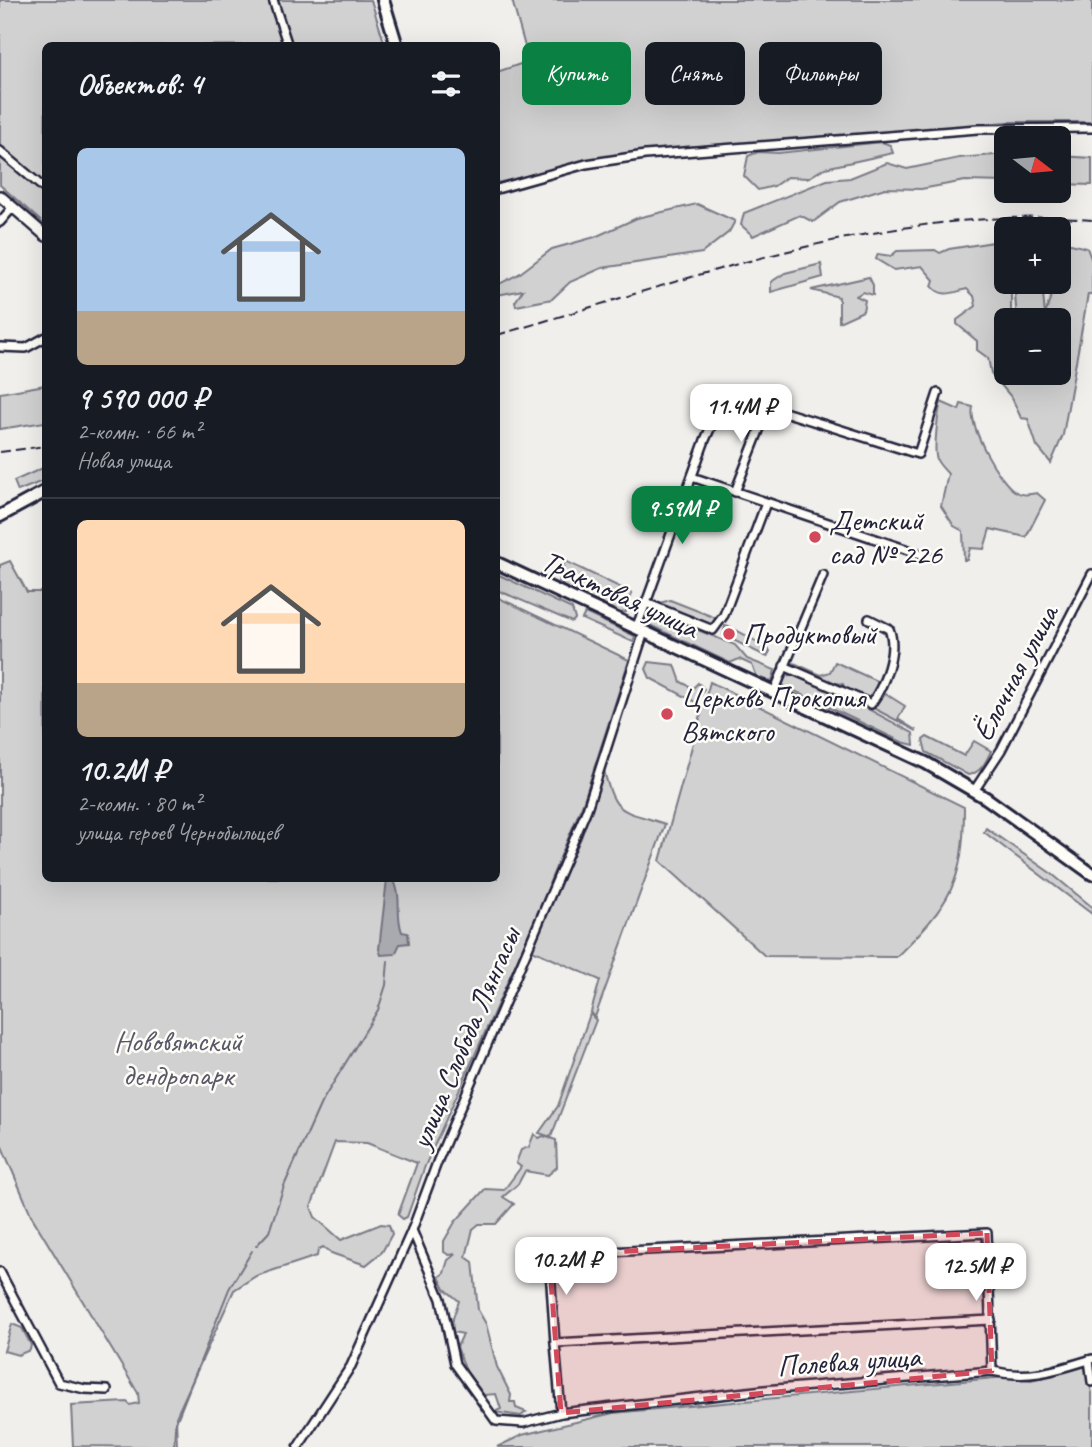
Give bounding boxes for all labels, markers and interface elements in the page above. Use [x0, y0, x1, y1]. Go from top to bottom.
chip: Купить [522, 42, 631, 105]
chip: Снять [645, 42, 745, 105]
chip: Фильтры [759, 42, 882, 105]
text: Объектов: 4 [77, 65, 202, 103]
icon: filters [427, 65, 465, 103]
north arrow [994, 126, 1071, 203]
map controls [994, 126, 1071, 385]
icon: home [208, 194, 334, 320]
button: + [994, 217, 1071, 294]
button: − [994, 308, 1071, 385]
text: 9 590 000 ₽ [77, 379, 208, 417]
pin: 11.4M ₽ [676, 384, 806, 444]
text: 11.4M ₽ [706, 392, 776, 421]
text: 2-комн. · 66 m² [77, 417, 201, 446]
text: Новая улица [77, 446, 171, 475]
pin: 9.59M ₽ [617, 486, 747, 546]
text: 9.59M ₽ [648, 494, 716, 523]
place label: Детский сад № 226 [829, 501, 944, 573]
marker: Детский сад № 226 [807, 529, 823, 545]
street label: Трактовая улица [536, 541, 706, 648]
icon: home [208, 566, 334, 692]
street label: Ёлочная улица [963, 596, 1068, 747]
place label: Продуктовый [743, 615, 878, 653]
marker: Продуктовый [721, 626, 737, 642]
place label: Церковь Прокопия Вятского [681, 678, 868, 750]
marker: Церковь Прокопия Вятского [659, 706, 675, 722]
text: 10.2M ₽ [77, 751, 168, 789]
text: 2-комн. · 80 m² [77, 789, 201, 818]
text: улица героев Чернобыльцев [77, 818, 279, 847]
street label: улица Слобода Лянгасы [400, 920, 530, 1156]
park label: Нововятский дендропарк [114, 1022, 244, 1094]
pin: 10.2M ₽ [501, 1238, 631, 1297]
pin: 12.5M ₽ [911, 1244, 1041, 1303]
text: 10.2M ₽ [531, 1245, 601, 1274]
text: 12.5M ₽ [941, 1251, 1011, 1280]
street label: Полевая улица [776, 1337, 924, 1385]

